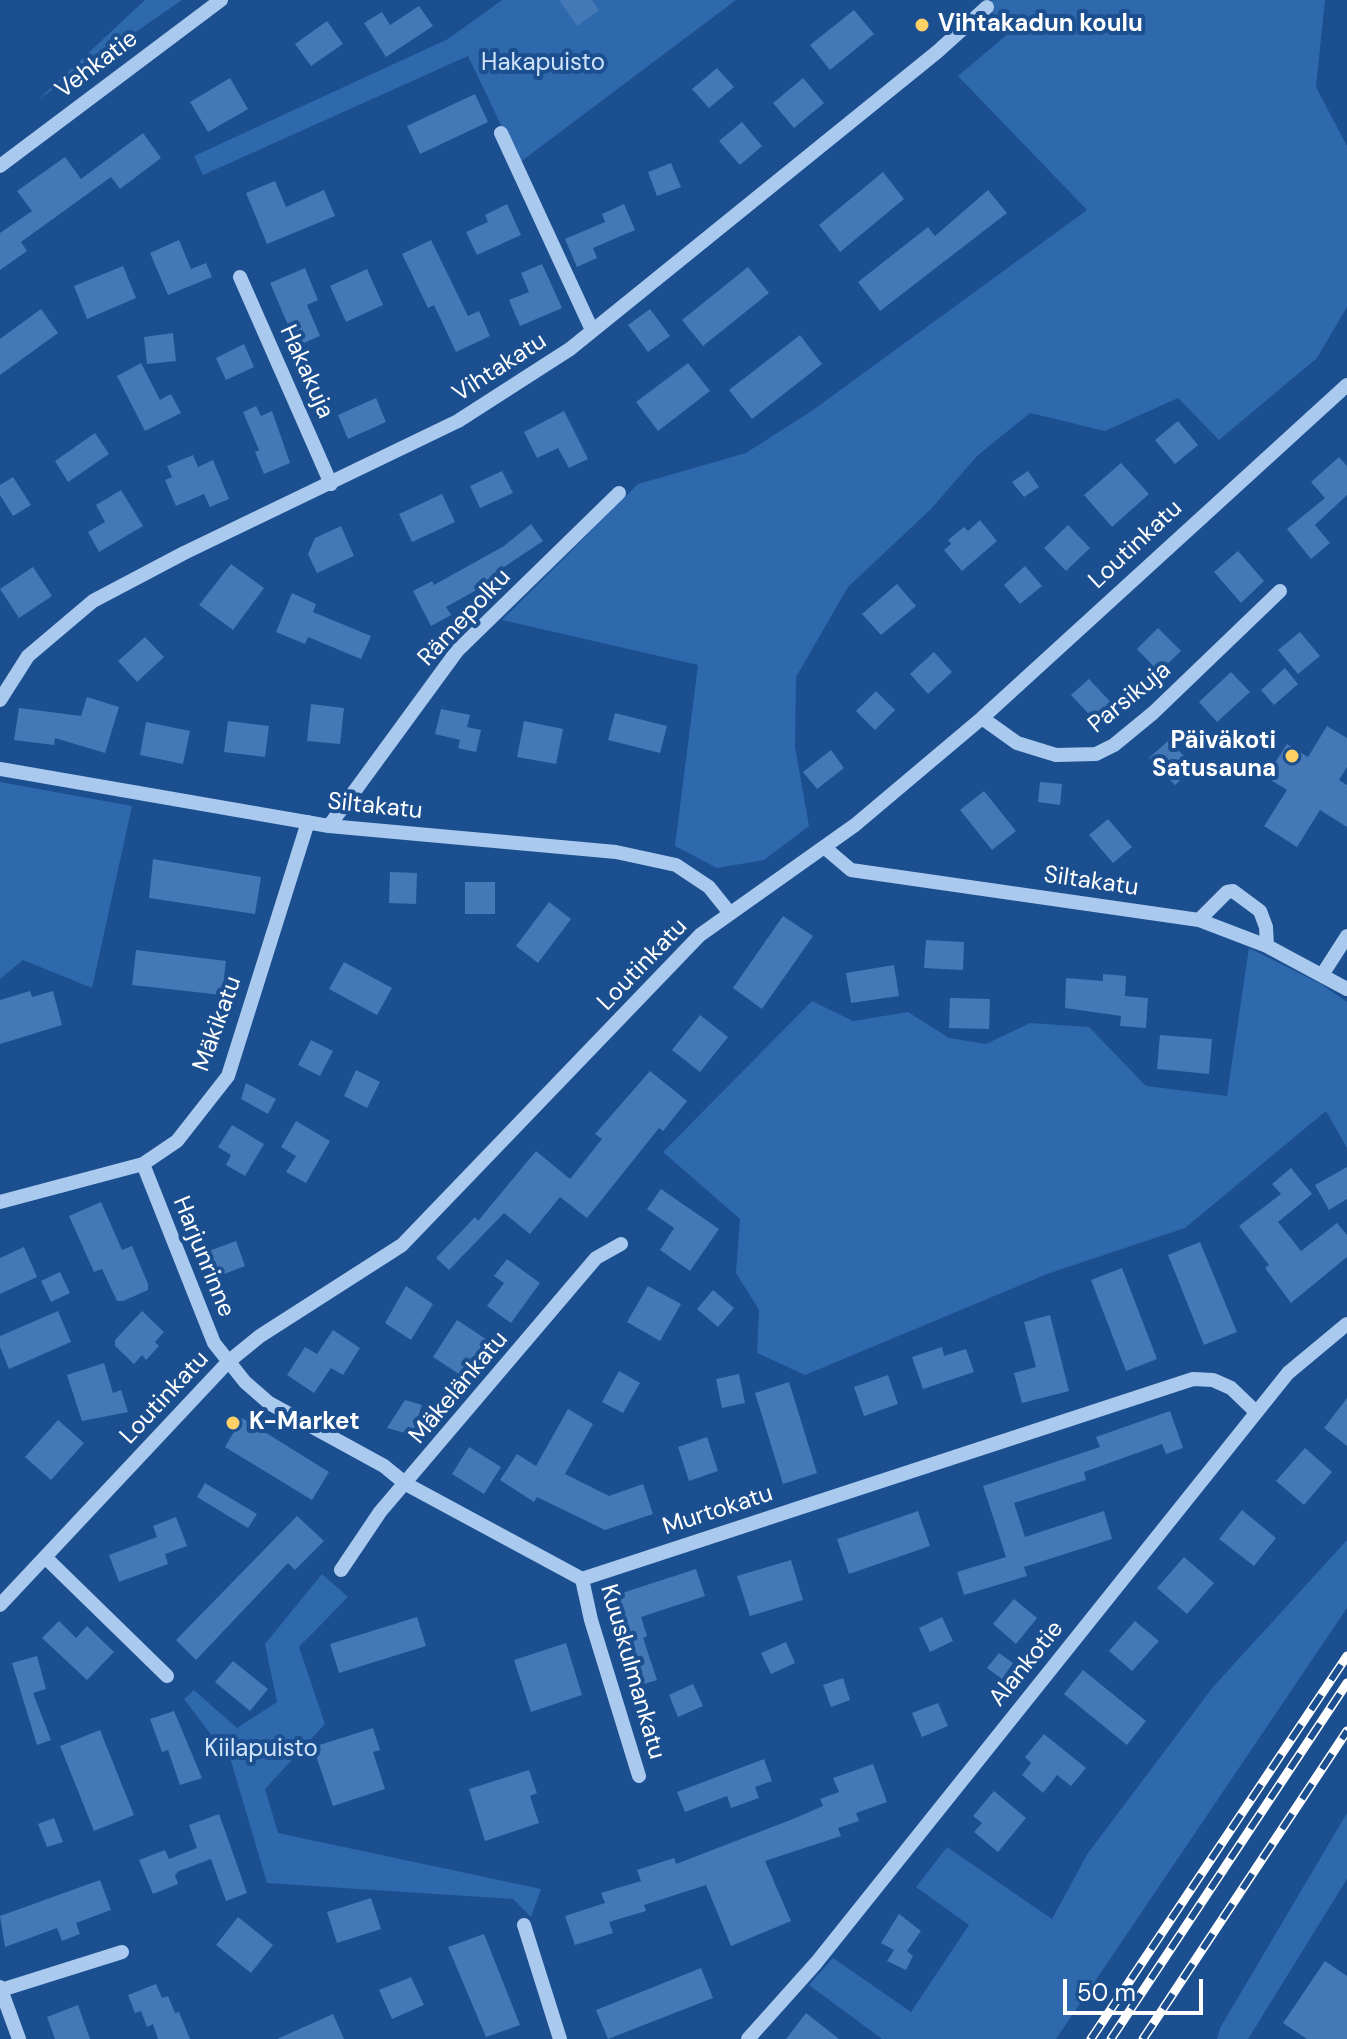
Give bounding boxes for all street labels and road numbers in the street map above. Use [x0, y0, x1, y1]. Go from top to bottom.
street label: Vehkatie [50, 25, 144, 105]
street label: Hakakuja [273, 321, 339, 423]
street label: Vihtakatu [448, 327, 552, 409]
street label: Loutinkatu [1083, 495, 1189, 595]
street label: Rämepolku [413, 563, 517, 673]
street label: Parsikuja [1083, 656, 1177, 740]
street label: Siltakatu [326, 788, 424, 826]
street label: Siltakatu [1042, 861, 1140, 903]
street label: Loutinkatu [592, 913, 694, 1017]
street label: Mäkikatu [188, 973, 248, 1075]
street label: Harjunrinne [166, 1193, 240, 1321]
street label: Mäkelänkatu [404, 1326, 514, 1450]
street label: Loutinkatu [115, 1345, 215, 1451]
street label: Murtokatu [659, 1480, 777, 1542]
street label: Kuuskulmankatu [593, 1581, 671, 1763]
street label: Alankotie [984, 1615, 1070, 1713]

